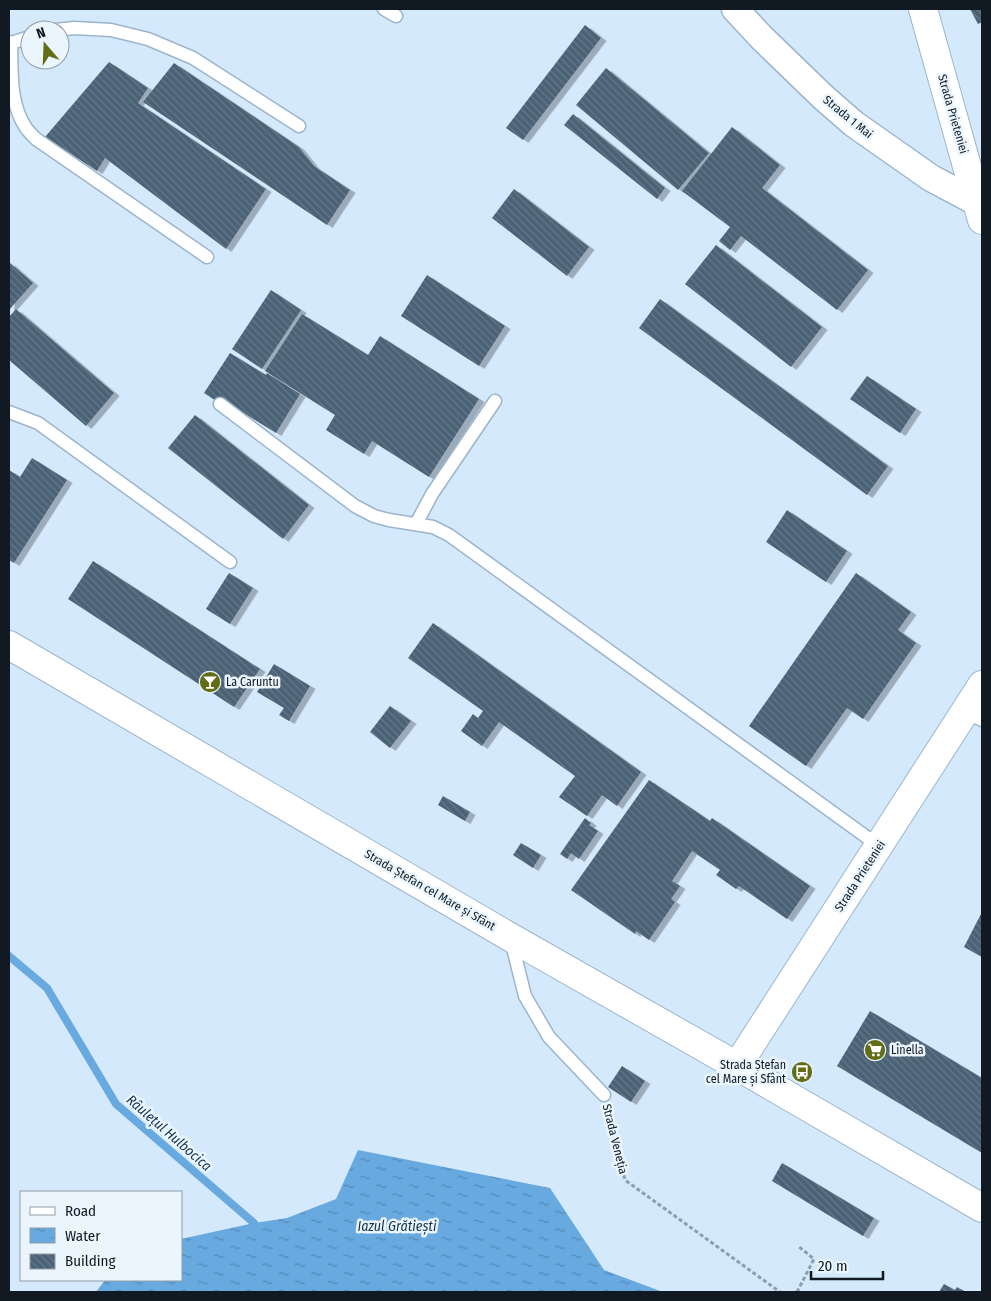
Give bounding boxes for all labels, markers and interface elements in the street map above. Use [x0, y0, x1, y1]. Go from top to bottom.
north arrow [20, 20, 70, 70]
text: N [34, 24, 48, 43]
street label: Strada Prieteniei [935, 73, 971, 155]
street label: Strada 1 Mai [820, 93, 876, 141]
bar icon: La Caruntu [198, 670, 222, 694]
place label: La Caruntu [226, 675, 279, 689]
street label: Strada Prieteniei [832, 838, 888, 914]
street label: Strada Ștefan cel Mare și Sfânt [361, 847, 498, 934]
supermarket icon: Linella [863, 1038, 887, 1062]
place label: Linella [891, 1043, 924, 1057]
place label: Strada Ștefan cel Mare și Sfânt [706, 1058, 786, 1087]
bus stop icon: Strada Ștefan cel Mare și Sfânt [790, 1060, 814, 1084]
water label: Râulețul Hulbocica [123, 1091, 215, 1175]
street label: Strada Veneția [599, 1103, 630, 1176]
legend [20, 1191, 182, 1281]
text: Road [65, 1202, 96, 1220]
water label: Iazul Grătiești [358, 1218, 437, 1235]
text: Water [65, 1227, 101, 1245]
scale bar [811, 1248, 884, 1280]
text: Building [65, 1252, 116, 1270]
text: 20 m [818, 1257, 848, 1275]

